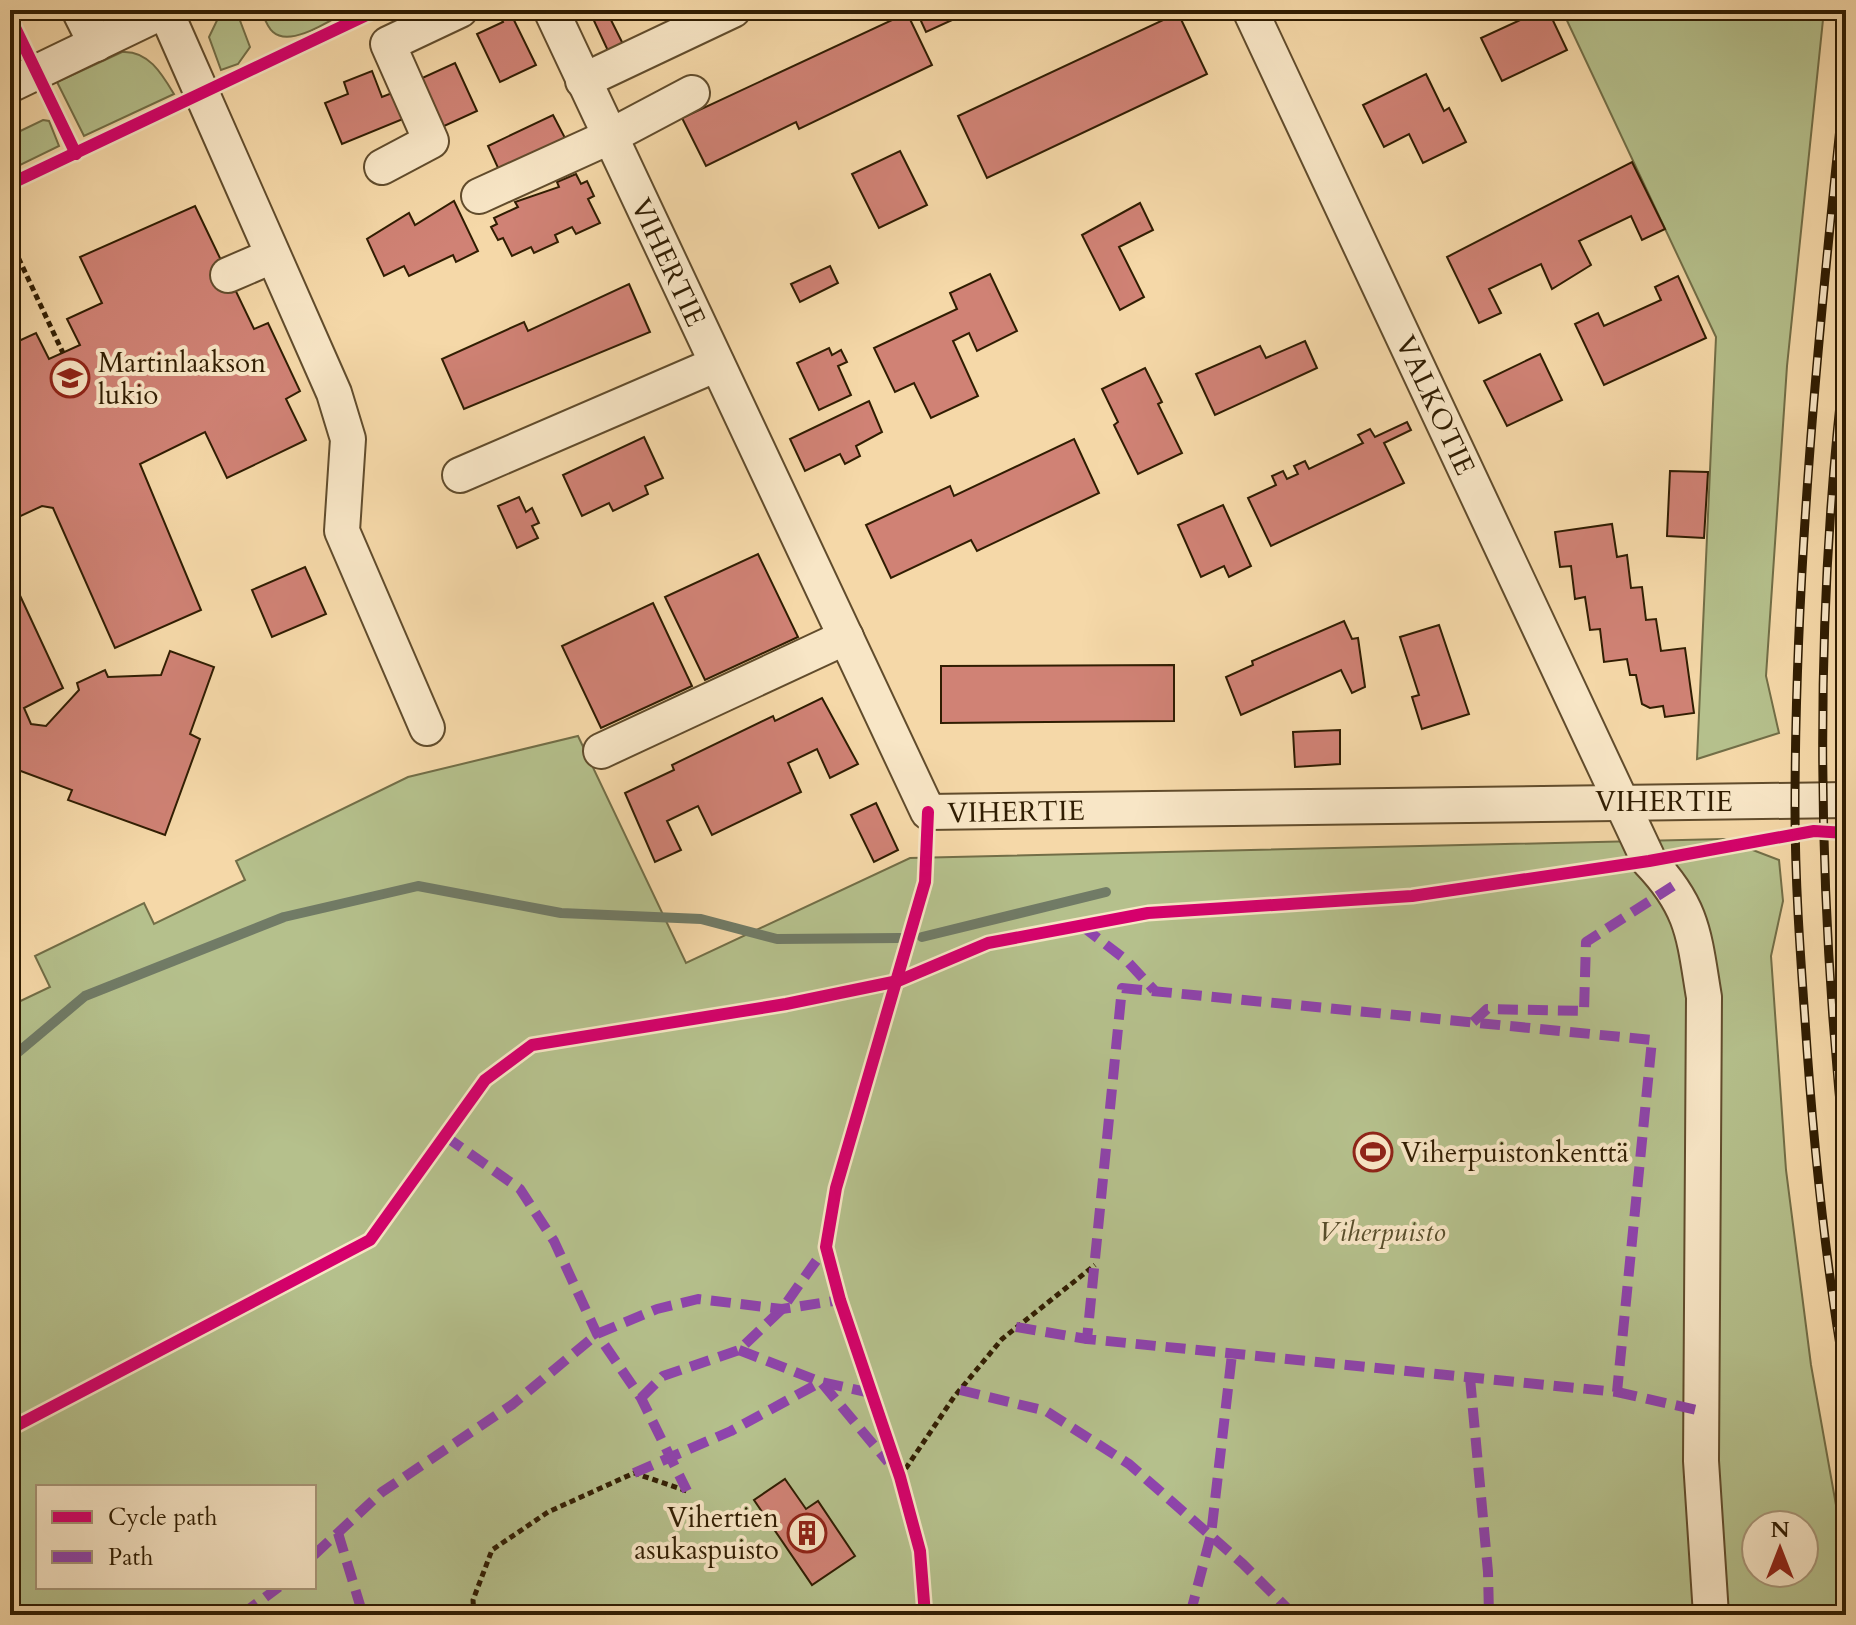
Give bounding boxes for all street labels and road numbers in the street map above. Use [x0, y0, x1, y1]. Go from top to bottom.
street label: VIHERTIE [622, 192, 714, 333]
street label: VALKOTIE [1386, 329, 1484, 481]
street label: VIHERTIE [1595, 783, 1733, 821]
street label: VIHERTIE [947, 792, 1085, 832]

